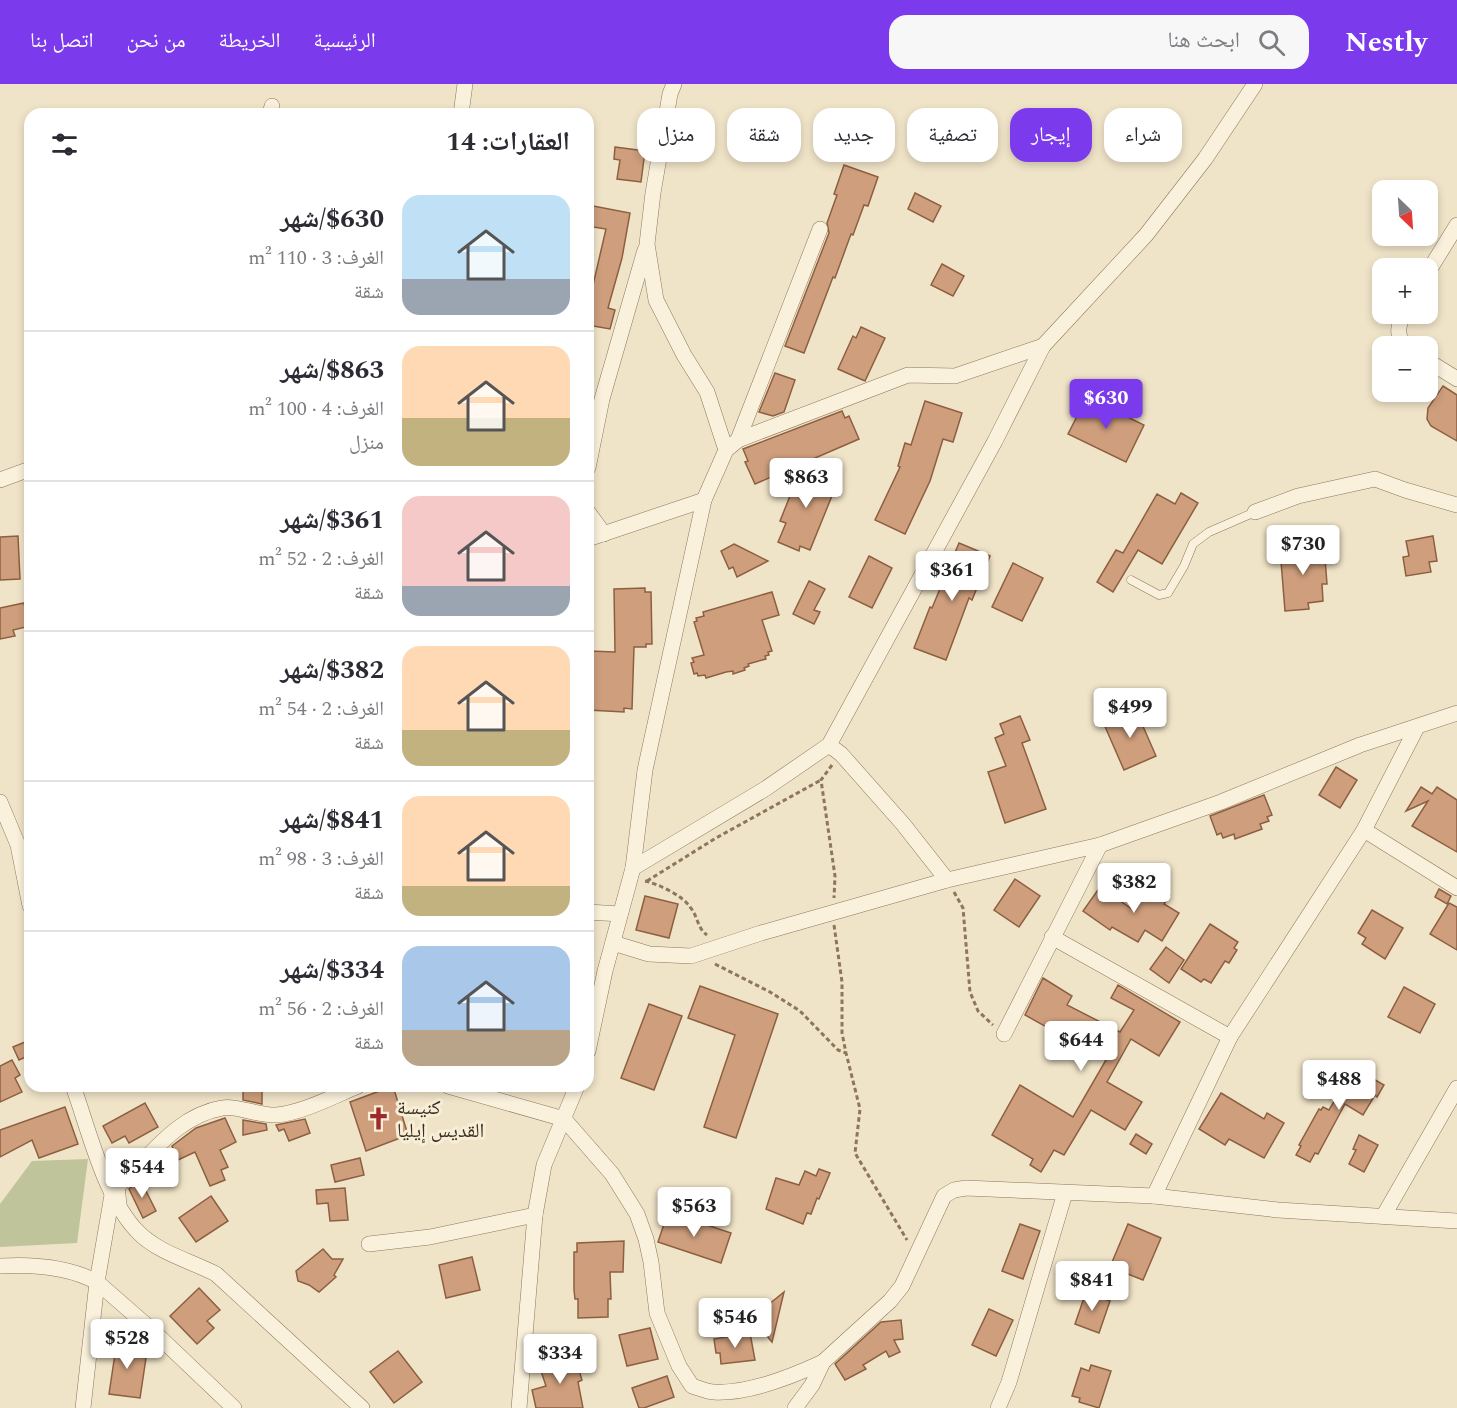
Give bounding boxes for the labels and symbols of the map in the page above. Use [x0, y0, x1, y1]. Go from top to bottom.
north arrow [1372, 180, 1438, 246]
pin: $630 [1070, 379, 1142, 430]
pin: $863 [770, 458, 842, 509]
pin: $730 [1267, 525, 1339, 576]
pin: $361 [916, 551, 988, 602]
pin: $499 [1094, 688, 1166, 739]
pin: $382 [1098, 863, 1170, 914]
pin: $644 [1045, 1021, 1117, 1072]
pin: $488 [1303, 1060, 1375, 1111]
place label: كنيسة القديس إيليا [397, 1093, 484, 1146]
church icon: كنيسة القديس إيليا [366, 1105, 392, 1131]
pin: $544 [106, 1148, 178, 1199]
pin: $563 [658, 1187, 730, 1238]
pin: $841 [1056, 1261, 1128, 1312]
pin: $546 [699, 1298, 771, 1349]
pin: $528 [91, 1319, 163, 1370]
pin: $334 [524, 1334, 596, 1385]

